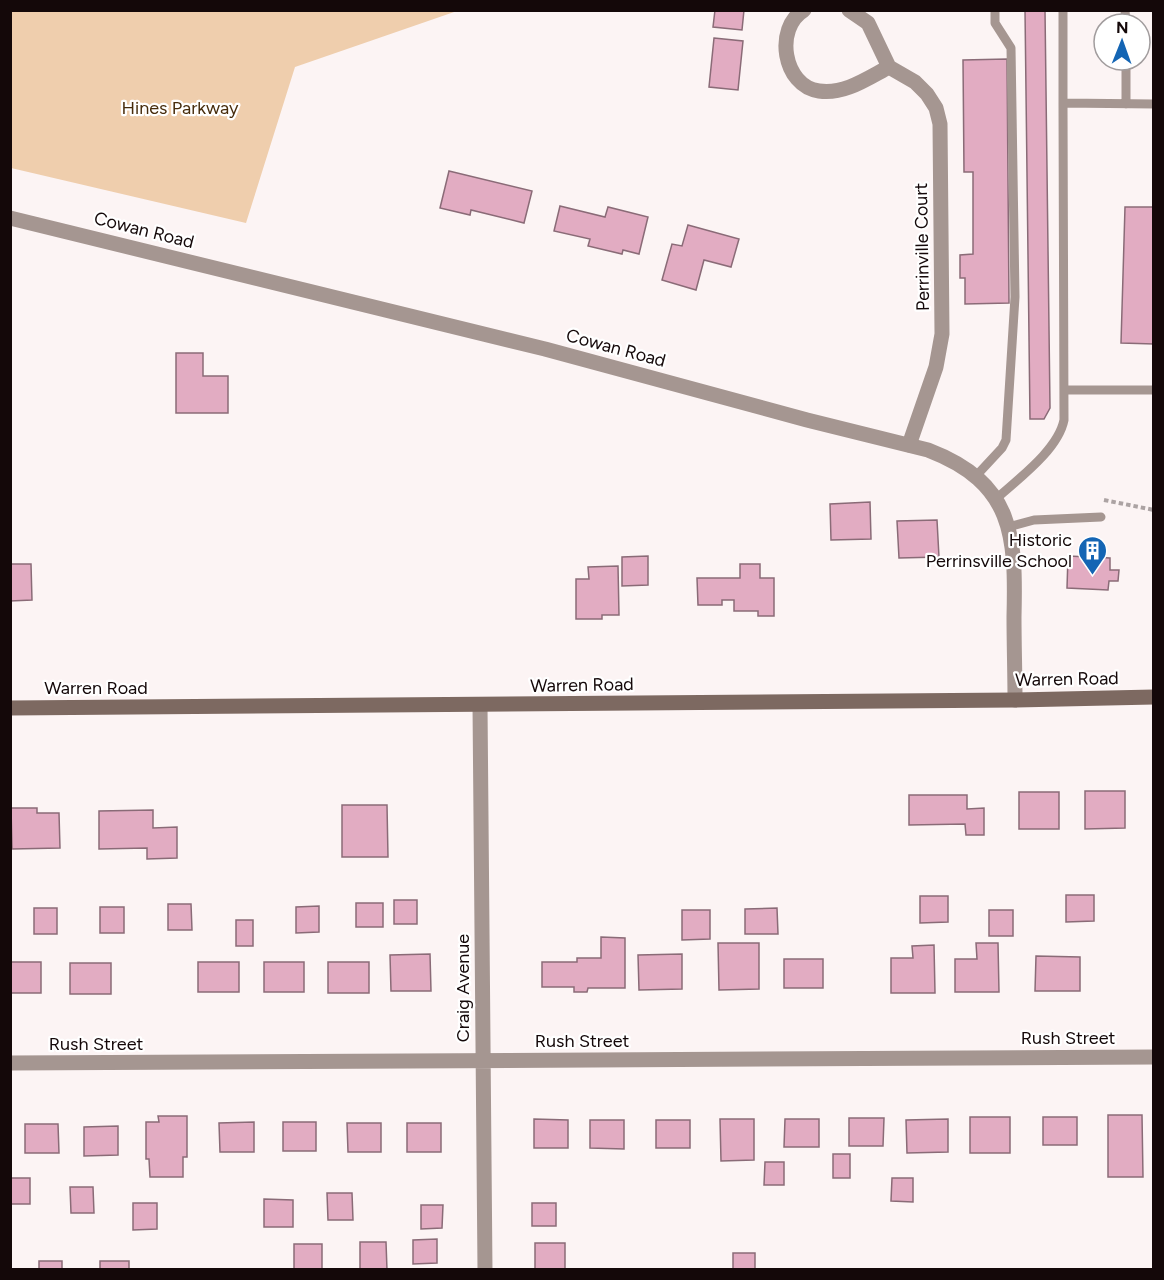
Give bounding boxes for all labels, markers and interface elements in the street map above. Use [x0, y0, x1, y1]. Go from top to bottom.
north arrow [1092, 12, 1152, 72]
text: N [1116, 18, 1129, 37]
park label: Hines Parkway [121, 97, 239, 119]
street label: Perrinville Court [910, 182, 934, 311]
street label: Cowan Road [92, 207, 196, 253]
street label: Cowan Road [564, 324, 668, 372]
place label: Historic Perrinsville School [926, 529, 1072, 572]
building icon: Historic Perrinsville School [1077, 534, 1109, 576]
street label: Warren Road [1015, 667, 1119, 691]
street label: Warren Road [530, 673, 634, 697]
street label: Warren Road [44, 677, 148, 699]
street label: Craig Avenue [452, 934, 474, 1042]
street label: Rush Street [1021, 1027, 1115, 1049]
street label: Rush Street [535, 1030, 629, 1052]
street label: Rush Street [49, 1033, 143, 1055]

